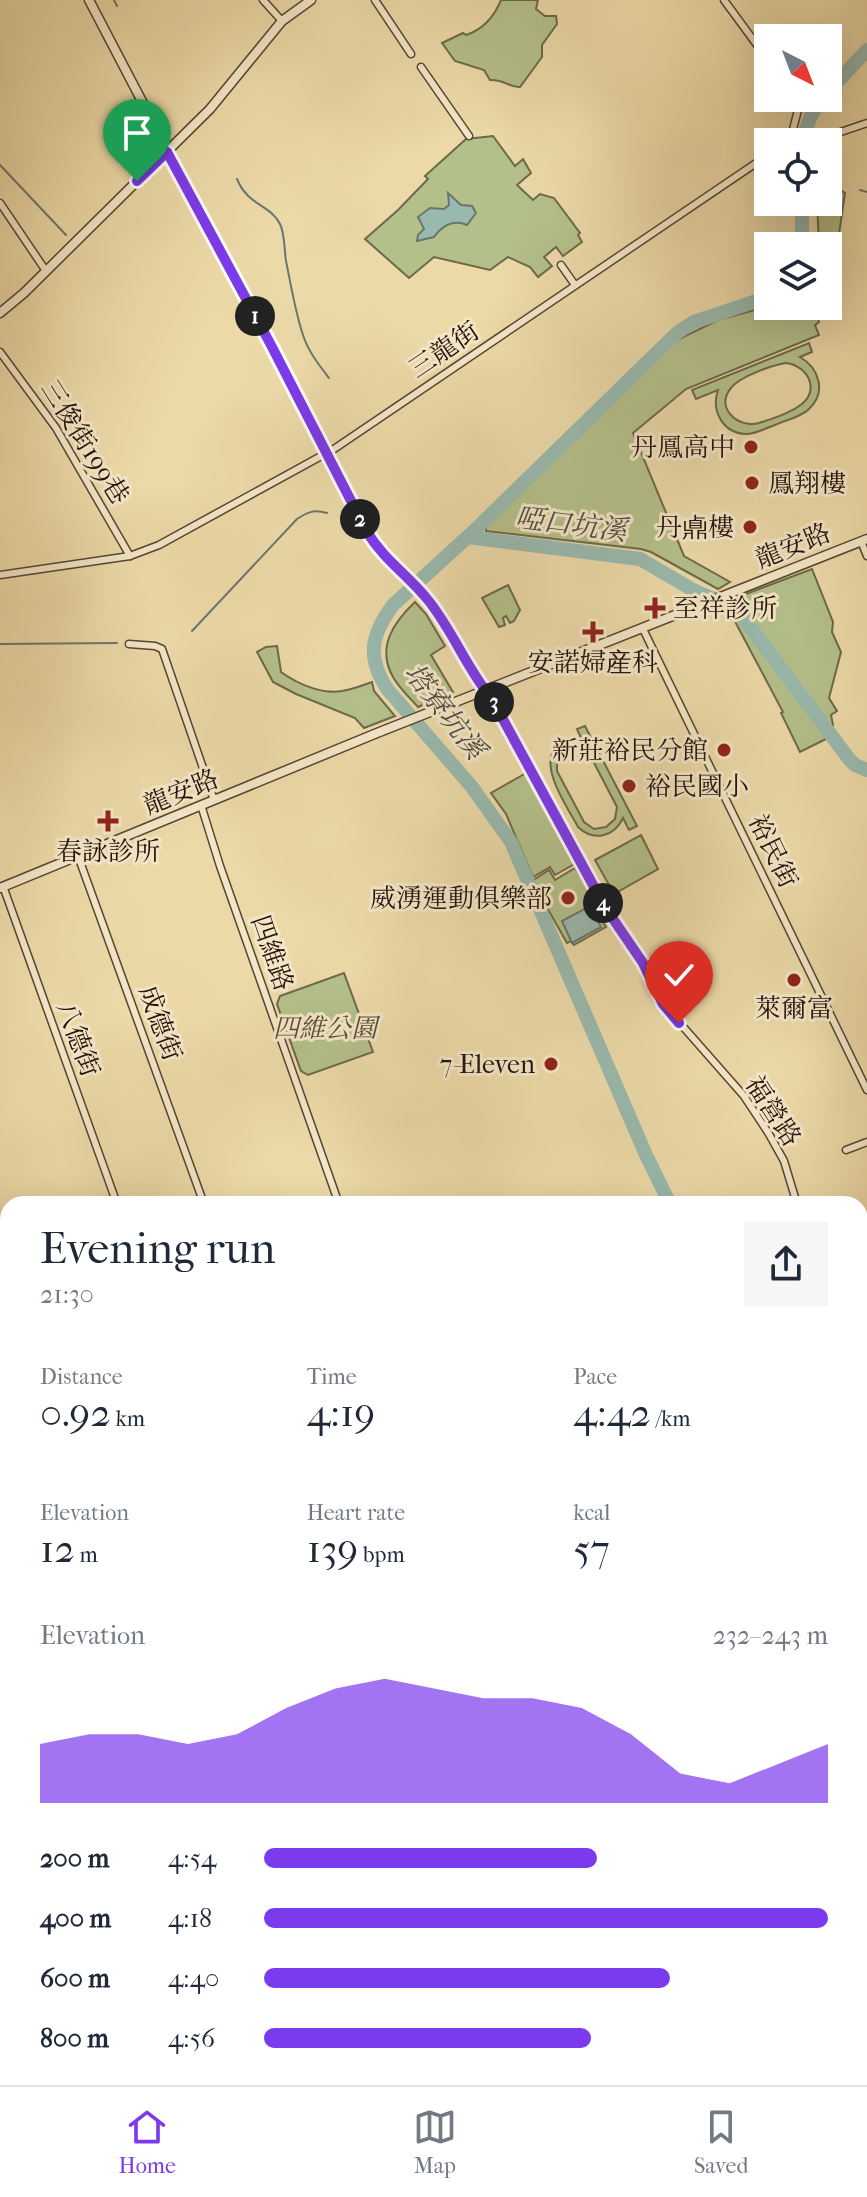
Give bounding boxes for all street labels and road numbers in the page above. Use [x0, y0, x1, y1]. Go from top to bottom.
street label: 三龍街 [403, 315, 485, 385]
street label: 三俊街199巷 [35, 374, 135, 510]
street label: 龍安路 [751, 517, 835, 575]
street label: 龍安路 [139, 763, 223, 821]
street label: 裕民街 [742, 809, 804, 893]
street label: 四維路 [245, 911, 299, 995]
street label: 成德街 [132, 981, 188, 1065]
street label: 八德街 [50, 997, 106, 1081]
street label: 福營路 [739, 1070, 807, 1152]

